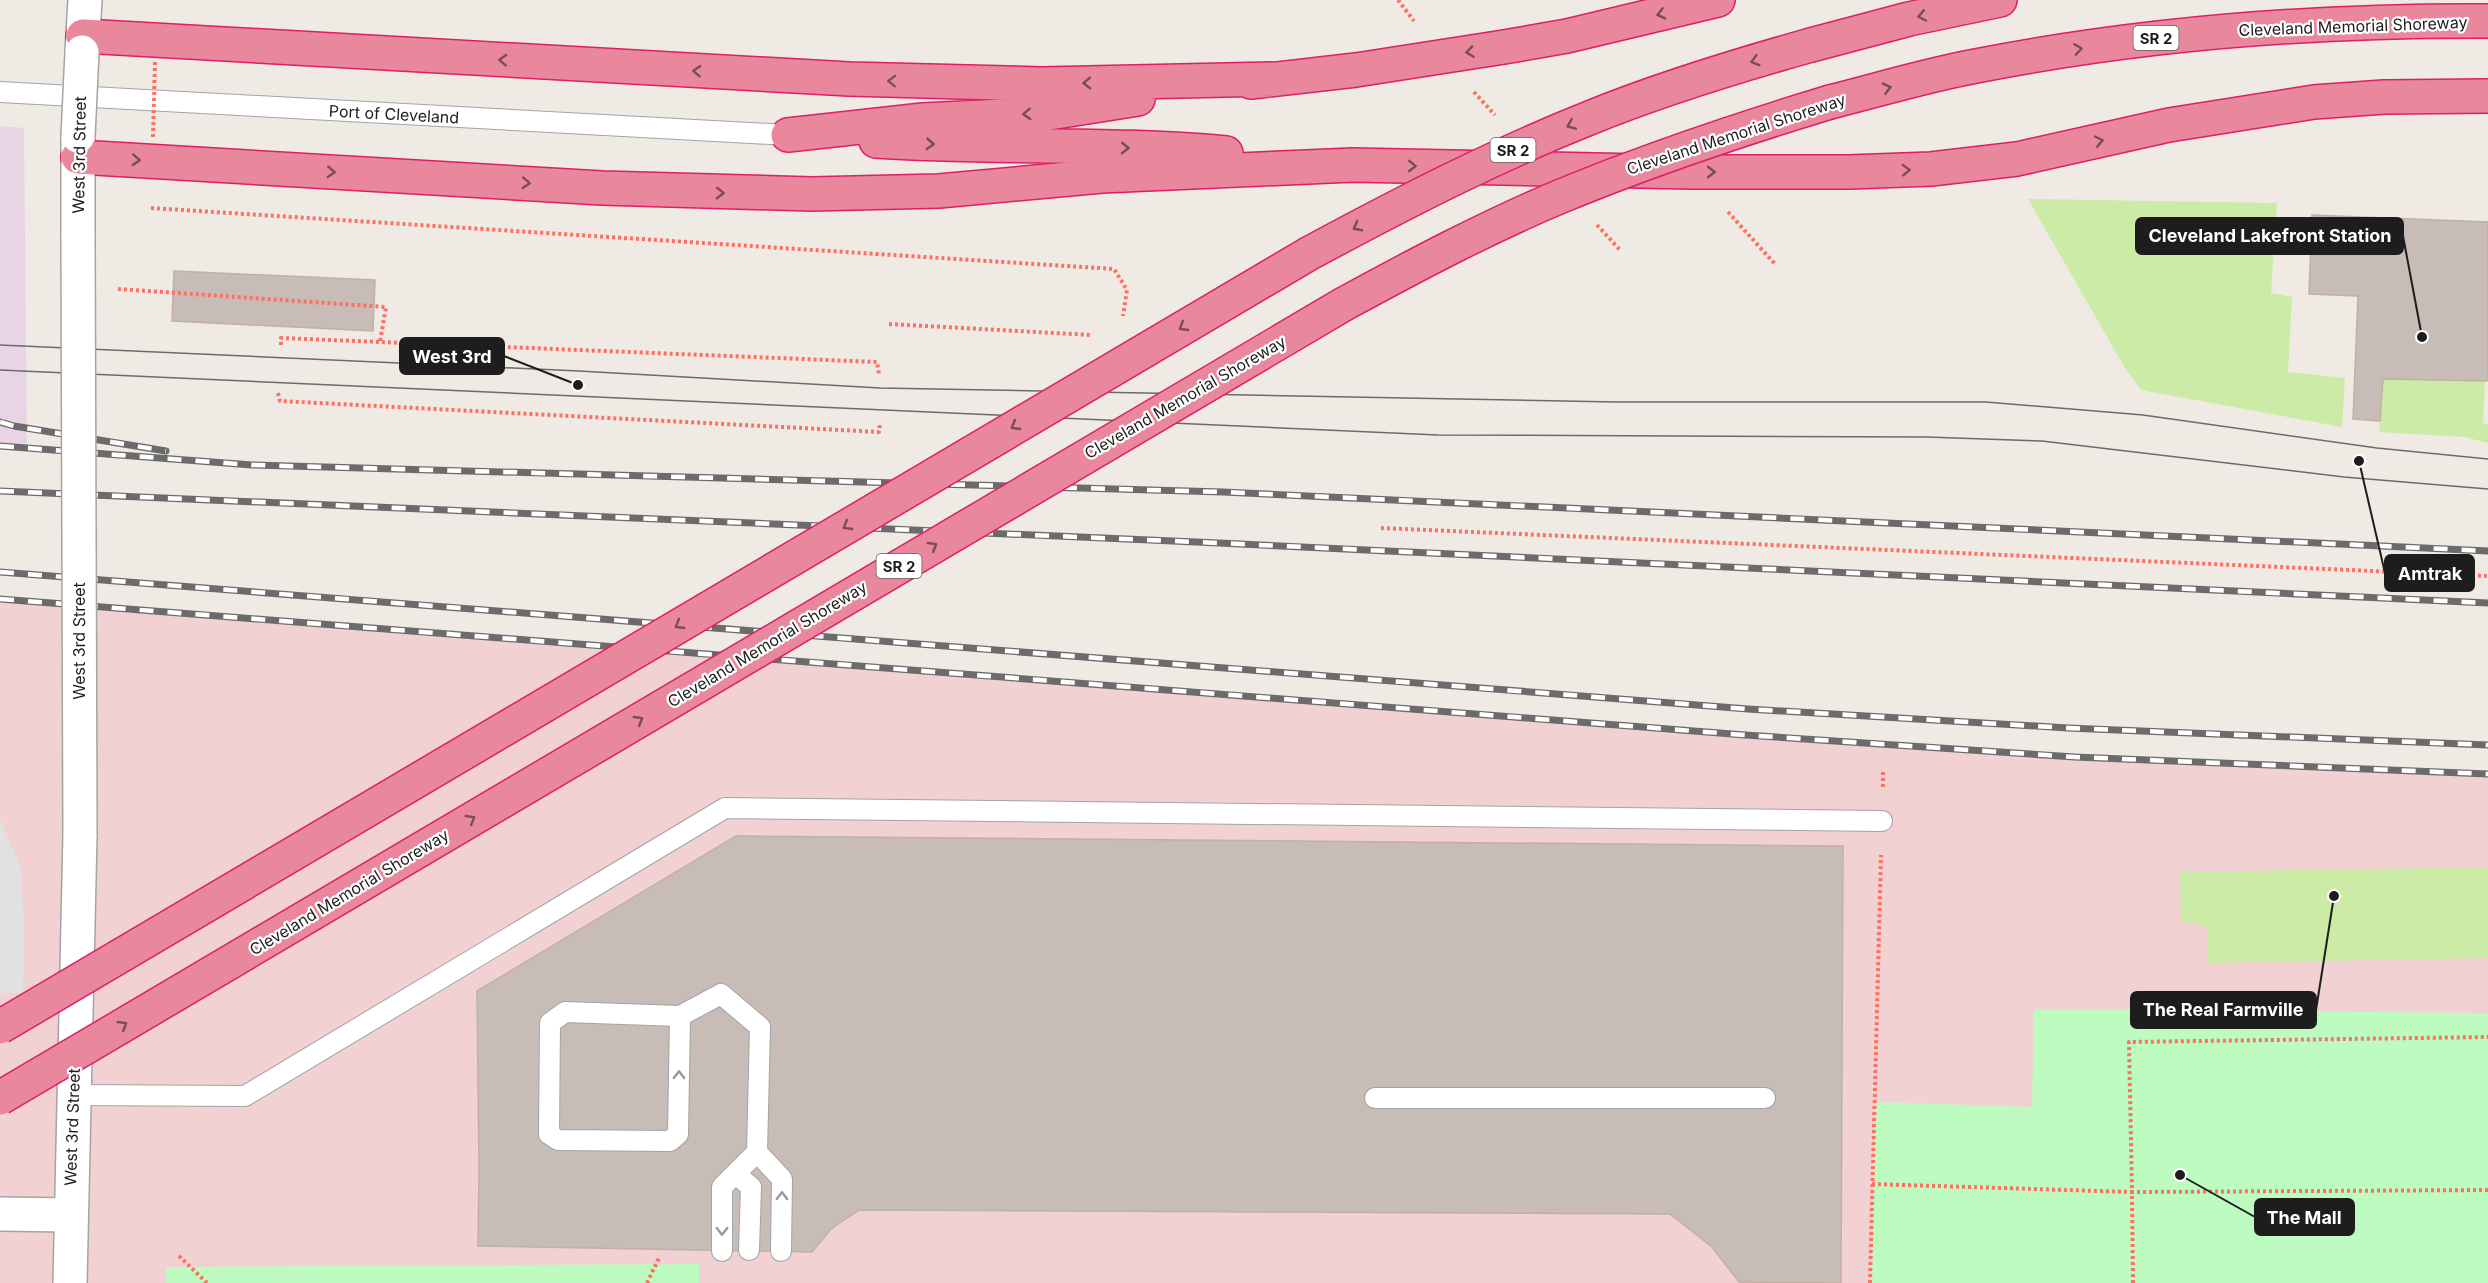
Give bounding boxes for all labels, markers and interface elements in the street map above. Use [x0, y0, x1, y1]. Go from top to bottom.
one-way arrow [1656, 6, 1666, 19]
one-way arrow [1918, 9, 1928, 22]
street label: Cleveland Memorial Shoreway [2238, 12, 2468, 40]
road number: SR 2 [2134, 26, 2178, 50]
one-way arrow [2073, 43, 2082, 55]
one-way arrow [1465, 46, 1474, 58]
one-way arrow [498, 54, 507, 67]
one-way arrow [1750, 54, 1761, 66]
one-way arrow [693, 65, 702, 78]
one-way arrow [888, 74, 897, 87]
one-way arrow [1083, 77, 1092, 89]
one-way arrow [1881, 82, 1891, 95]
street label: Cleveland Memorial Shoreway [1624, 89, 1848, 179]
street label: West 3rd Street [68, 96, 90, 214]
street label: Port of Cleveland [328, 101, 460, 127]
one-way arrow [1022, 108, 1031, 121]
one-way arrow [1567, 118, 1578, 130]
one-way arrow [2094, 135, 2104, 148]
one-way arrow [925, 138, 934, 151]
road number: SR 2 [1490, 138, 1536, 162]
one-way arrow [1120, 142, 1129, 154]
one-way arrow [132, 153, 141, 166]
one-way arrow [1407, 160, 1416, 172]
one-way arrow [1902, 164, 1911, 176]
one-way arrow [327, 165, 336, 178]
one-way arrow [1707, 166, 1716, 178]
one-way arrow [521, 177, 530, 190]
one-way arrow [716, 187, 725, 199]
callout: Cleveland Lakefront Station [2136, 218, 2403, 254]
one-way arrow [1353, 220, 1364, 231]
text: Cleveland Lakefront Station [2148, 225, 2392, 246]
one-way arrow [1179, 320, 1189, 331]
street label: Cleveland Memorial Shoreway [1081, 331, 1289, 463]
callout: West 3rd [400, 338, 504, 374]
text: West 3rd [412, 346, 492, 367]
one-way arrow [1011, 419, 1021, 431]
one-way arrow [843, 518, 853, 530]
one-way arrow [927, 541, 937, 553]
road number: SR 2 [876, 554, 922, 578]
callout: Amtrak [2385, 555, 2474, 591]
text: Amtrak [2398, 563, 2463, 584]
street label: Cleveland Memorial Shoreway [664, 576, 870, 712]
street label: West 3rd Street [69, 582, 89, 700]
one-way arrow [675, 618, 685, 629]
one-way arrow [633, 715, 643, 727]
one-way arrow [465, 815, 475, 826]
street label: Cleveland Memorial Shoreway [246, 824, 452, 960]
callout: The Real Farmville [2131, 992, 2316, 1028]
text: The Real Farmville [2143, 999, 2304, 1020]
one-way arrow [117, 1021, 127, 1033]
street label: West 3rd Street [60, 1068, 84, 1186]
one-way arrow [673, 1071, 685, 1080]
one-way arrow [776, 1192, 788, 1201]
callout: The Mall [2255, 1199, 2354, 1235]
text: The Mall [2266, 1207, 2342, 1228]
one-way arrow [716, 1226, 728, 1235]

